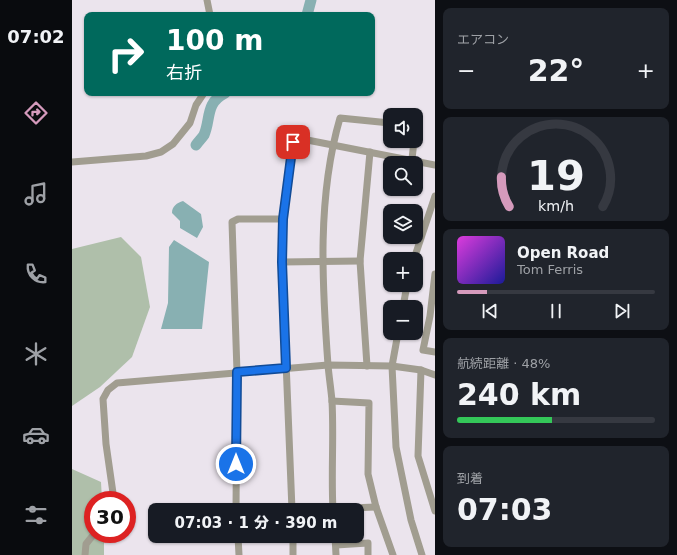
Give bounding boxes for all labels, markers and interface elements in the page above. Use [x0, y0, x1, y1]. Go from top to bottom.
text: 100 m [166, 24, 263, 57]
text: 07:02 [7, 26, 65, 47]
icon: right [100, 28, 152, 80]
text: エアコン [457, 32, 509, 47]
text: 22° [528, 53, 584, 88]
text: − [457, 58, 475, 83]
text: + [637, 58, 655, 83]
text: 右折 [166, 62, 202, 83]
icon: directions [22, 99, 50, 127]
map controls [383, 108, 423, 340]
button: sound [383, 108, 423, 148]
pin [276, 125, 310, 159]
icon: arrive [282, 131, 304, 153]
text: 19 [527, 151, 585, 200]
button: search [383, 156, 423, 196]
icon: music [22, 180, 50, 208]
text: km/h [538, 197, 574, 213]
button: layers [383, 204, 423, 244]
text: Open Road [517, 244, 609, 262]
button: + [383, 252, 423, 292]
icon: phone [22, 260, 50, 288]
text: Tom Ferris [517, 262, 583, 277]
button: − [383, 300, 423, 340]
icon: previous [479, 300, 501, 322]
icon: pause [545, 300, 567, 322]
icon: next [611, 300, 633, 322]
icon: climate [22, 340, 50, 368]
text: 航続距離 · 48% [457, 356, 550, 371]
text: 240 km [457, 377, 581, 412]
icon: car [22, 421, 50, 449]
position arrow [215, 443, 257, 485]
text: 到着 [457, 471, 483, 486]
speed limit sign: 30 [84, 491, 136, 543]
text: 07:03 [457, 492, 553, 527]
icon: filters [22, 501, 50, 529]
text: 07:03 · 1 分 · 390 m [175, 514, 337, 532]

